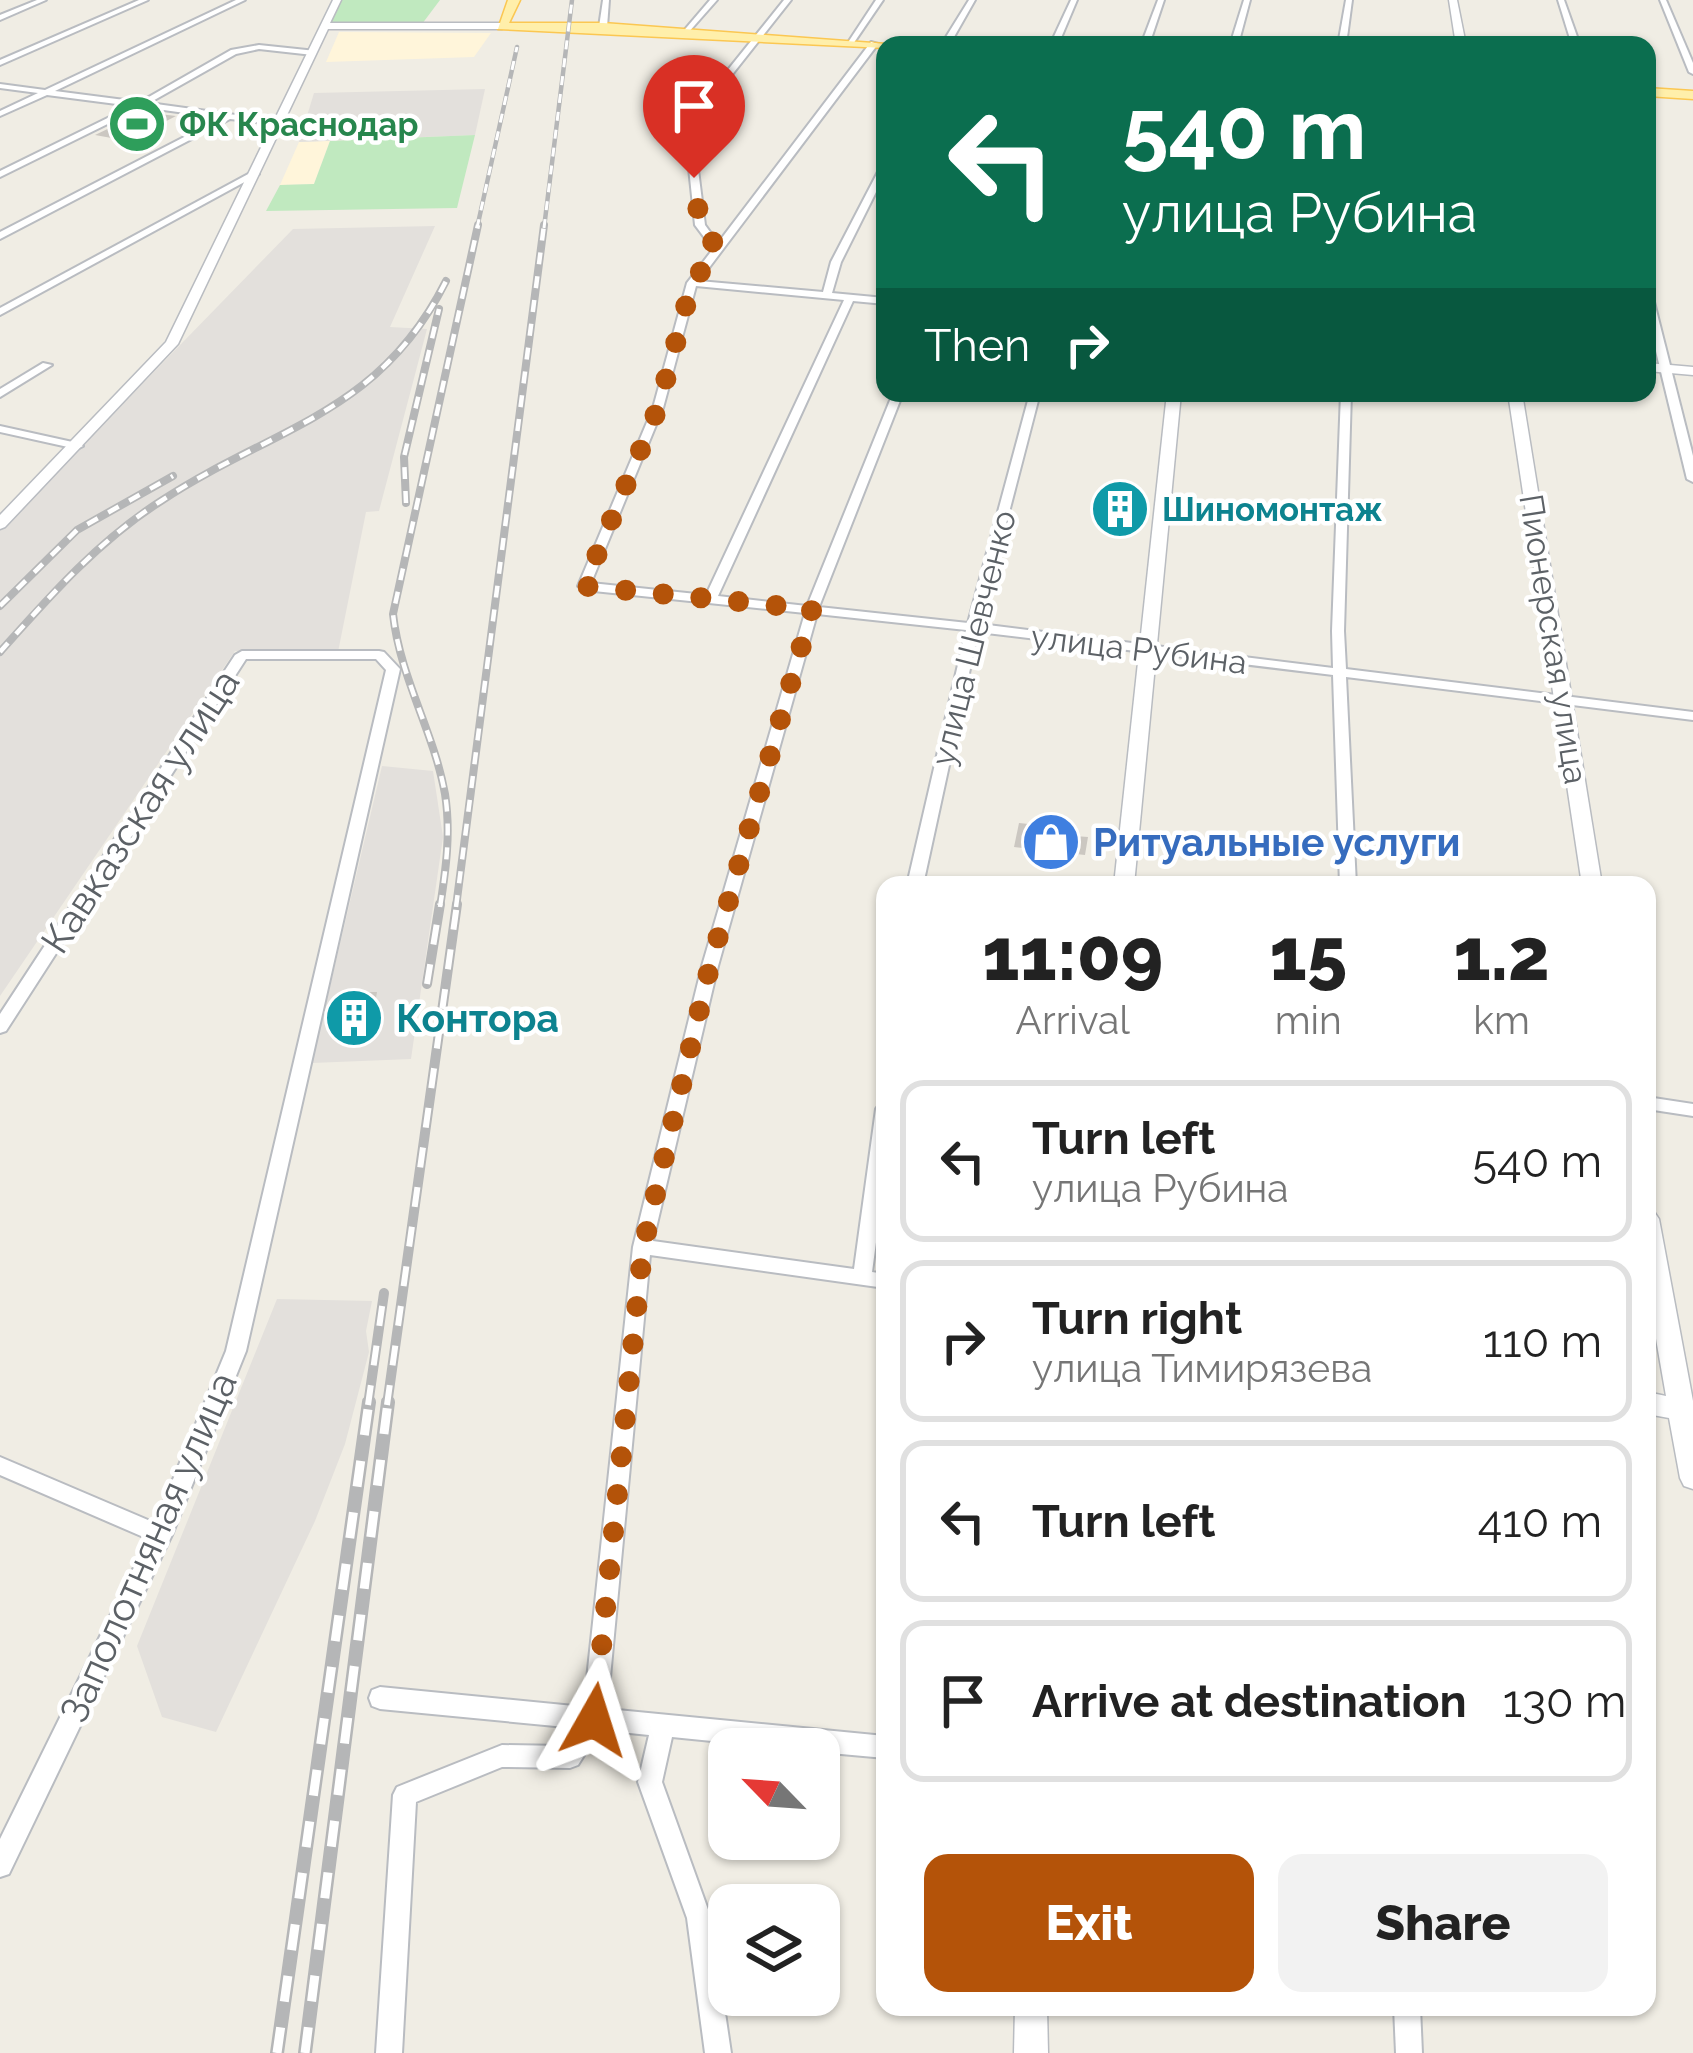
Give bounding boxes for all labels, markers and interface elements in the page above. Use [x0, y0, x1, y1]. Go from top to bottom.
pin [643, 55, 745, 178]
icon: arrive [661, 73, 727, 139]
text: 540 m [1122, 80, 1366, 179]
icon: left [924, 84, 1080, 240]
sports icon: ФК Краснодар [106, 93, 168, 155]
place label: ФК Краснодар [179, 105, 418, 144]
text: улица Рубина [1122, 181, 1477, 245]
icon: right [1054, 312, 1120, 378]
text: Then [924, 319, 1030, 372]
building icon: Шиномонтаж [1089, 478, 1151, 540]
place label: Шиномонтаж [1162, 490, 1383, 529]
street label: Пионерская улица [1511, 491, 1596, 787]
street label: улица Шевченко [923, 506, 1024, 770]
street label: улица Рубина [1029, 617, 1249, 682]
street label: Кавказская улица [31, 661, 249, 961]
shop icon: Ритуальные услуги [1020, 811, 1082, 873]
place label: Ритуальные услуги [1093, 819, 1460, 865]
text: 11:09 [982, 912, 1163, 997]
text: 15 [1270, 912, 1347, 997]
text: 1.2 [1453, 912, 1550, 997]
building icon: Контора [323, 987, 385, 1049]
place label: Контора [396, 995, 559, 1041]
text: Arrival [1016, 997, 1130, 1043]
text: min [1275, 997, 1342, 1043]
text: km [1473, 997, 1530, 1043]
text: Turn left [1032, 1112, 1215, 1165]
icon: left [930, 1128, 996, 1194]
text: 540 m [1473, 1135, 1602, 1188]
text: улица Рубина [1032, 1165, 1289, 1211]
text: Turn right [1032, 1292, 1242, 1345]
icon: right [930, 1308, 996, 1374]
text: 110 m [1483, 1315, 1602, 1368]
text: улица Тимирязева [1032, 1345, 1372, 1391]
street label: Заполотняная улица [50, 1365, 246, 1729]
icon: left [930, 1488, 996, 1554]
text: Turn left [1032, 1495, 1215, 1548]
text: 410 m [1478, 1495, 1602, 1548]
position arrow [531, 1657, 657, 1783]
icon: arrive [930, 1668, 996, 1734]
text: Arrive at destination [1032, 1675, 1467, 1728]
text: 130 m [1503, 1675, 1626, 1728]
north arrow [708, 1728, 840, 1860]
map controls [708, 1728, 840, 2016]
button: Exit [924, 1854, 1254, 1992]
button: Share [1278, 1854, 1608, 1992]
button: layers [708, 1884, 840, 2016]

